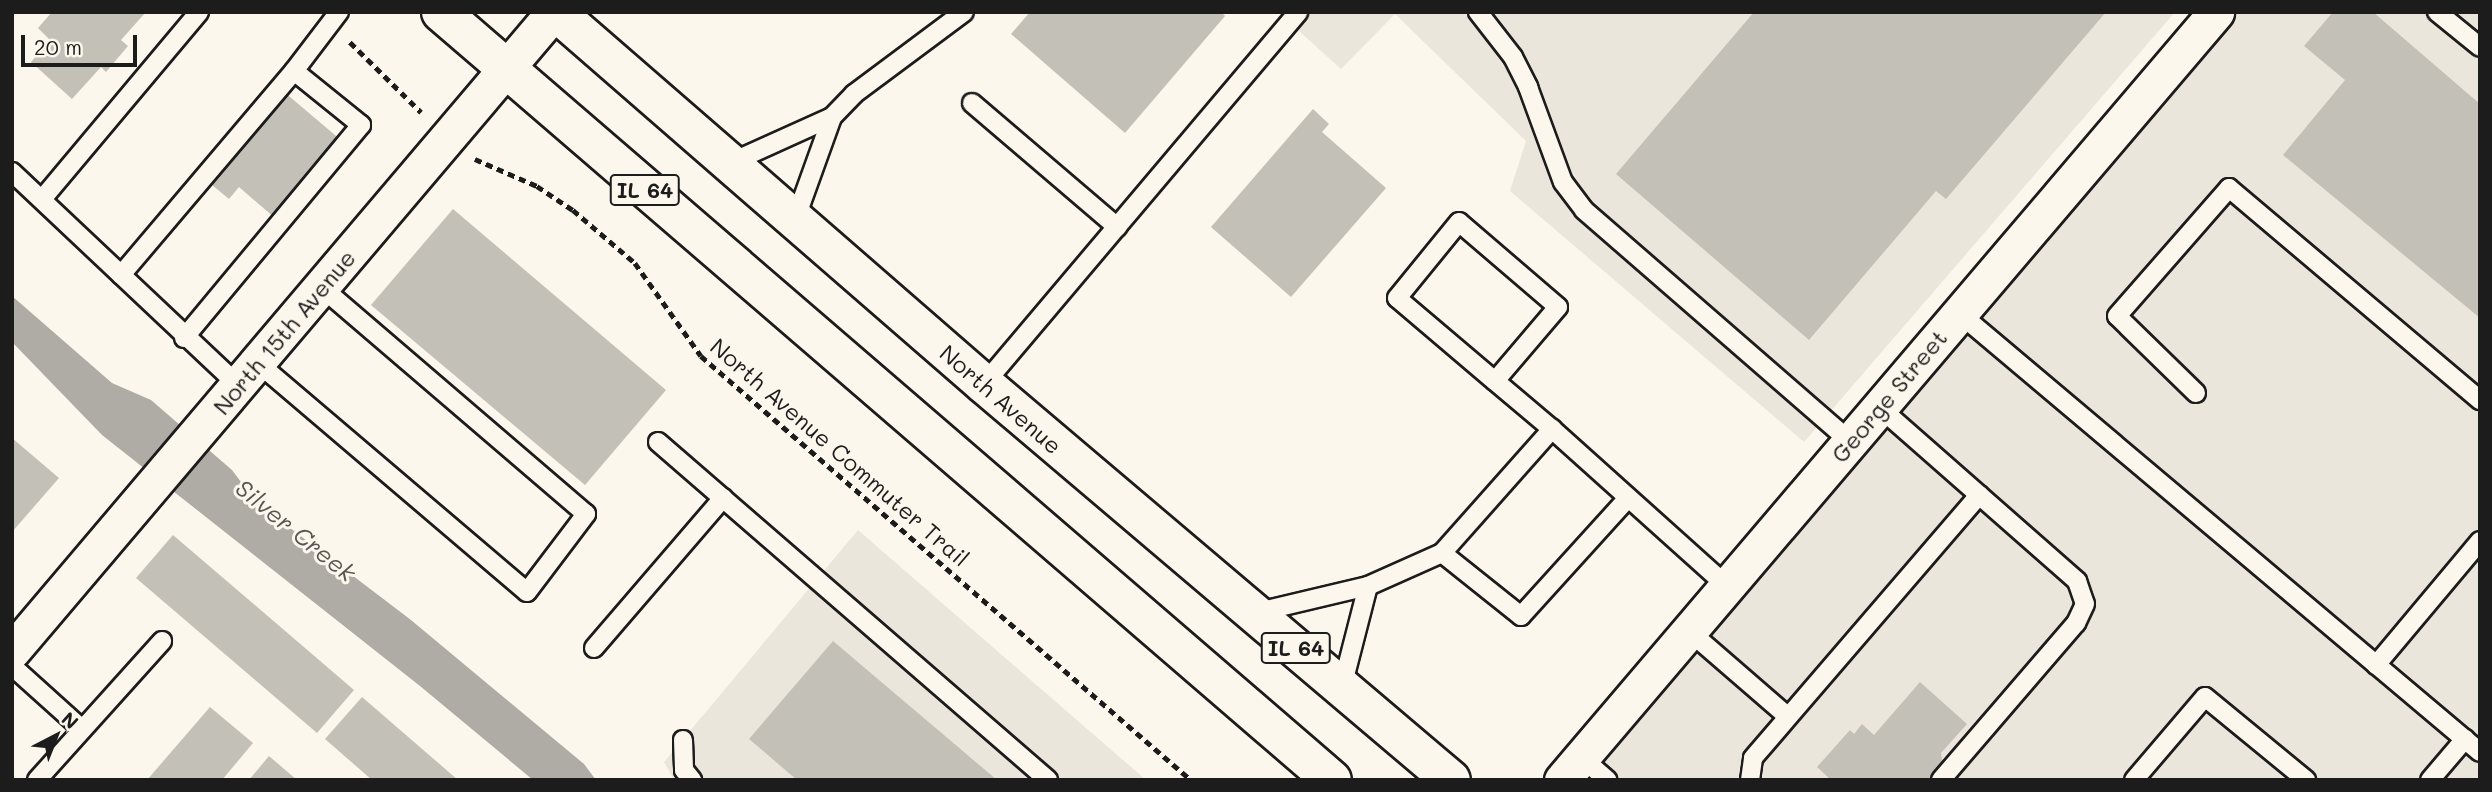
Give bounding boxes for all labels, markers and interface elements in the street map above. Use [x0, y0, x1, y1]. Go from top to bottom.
scale bar [24, 21, 140, 65]
text: 20 m [34, 33, 82, 60]
road number: IL 64 [608, 172, 682, 208]
street label: North 15th Avenue [207, 244, 361, 420]
street label: George Street [1826, 324, 1952, 468]
street label: North Avenue Commuter Trail [705, 332, 975, 572]
street label: North Avenue [935, 339, 1067, 459]
water label: Silver Creek [230, 473, 362, 587]
road number: IL 64 [1259, 630, 1333, 666]
north arrow [21, 701, 91, 771]
text: N [57, 706, 84, 734]

